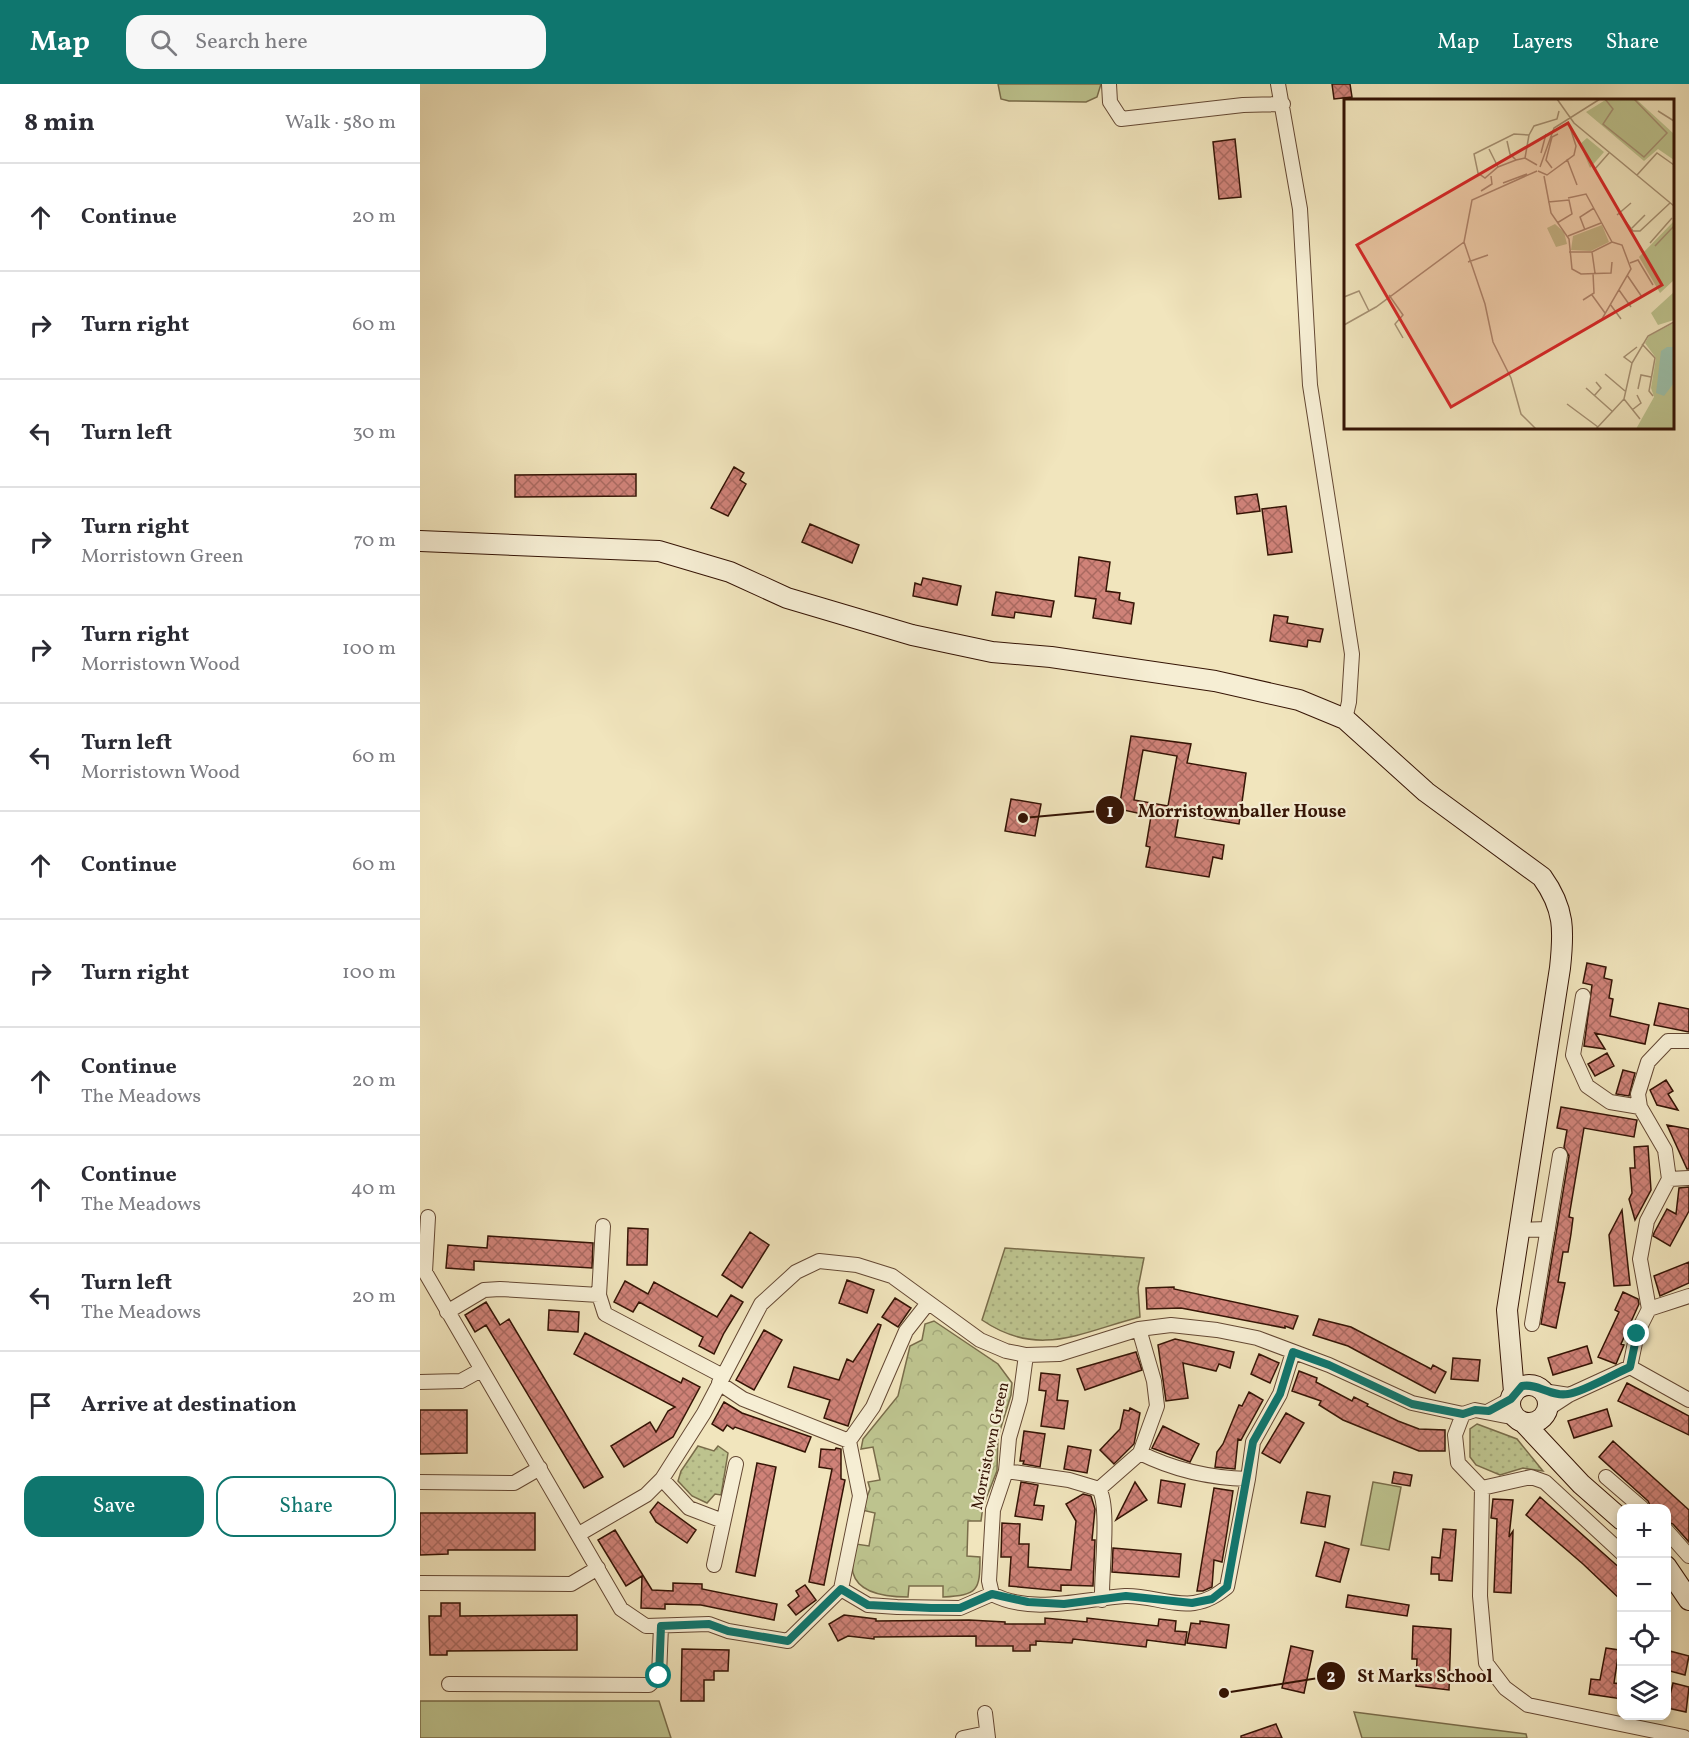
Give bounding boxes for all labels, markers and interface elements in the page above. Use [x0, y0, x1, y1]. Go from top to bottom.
search box [126, 15, 546, 69]
text: Map [30, 23, 90, 62]
icon: search [147, 26, 180, 59]
text: Search here [195, 27, 308, 58]
text: Map [1437, 28, 1479, 57]
text: Layers [1512, 28, 1573, 57]
text: Share [1606, 28, 1659, 57]
inset map [1344, 99, 1674, 429]
text: 8 min [24, 105, 95, 141]
text: Walk · 580 m [285, 109, 396, 137]
icon: ahead [24, 201, 57, 234]
text: Continue [81, 202, 177, 233]
text: 20 m [352, 203, 396, 231]
icon: right [24, 309, 57, 342]
text: Turn right [81, 310, 189, 341]
text: 60 m [352, 311, 396, 339]
icon: left [24, 417, 57, 450]
text: Turn left [81, 418, 172, 449]
text: 30 m [352, 419, 396, 447]
text: Turn right [81, 512, 189, 543]
icon: right [24, 525, 57, 558]
text: 70 m [353, 527, 396, 555]
text: Morristown Green [81, 543, 244, 571]
text: Turn right [81, 620, 189, 651]
icon: right [24, 633, 57, 666]
text: 100 m [342, 635, 396, 663]
text: Morristown Wood [81, 651, 240, 679]
text: Turn left [81, 728, 172, 759]
icon: left [24, 741, 57, 774]
text: 60 m [352, 743, 396, 771]
text: Morristown Wood [81, 759, 240, 787]
callout: Morristownballer House [1095, 792, 1358, 828]
text: 1 [1106, 800, 1114, 825]
text: Morristownballer House [1138, 800, 1346, 825]
icon: ahead [24, 849, 57, 882]
text: Continue [81, 850, 177, 881]
text: 60 m [352, 851, 396, 879]
icon: right [24, 957, 57, 990]
text: Turn right [81, 958, 189, 989]
text: 100 m [342, 959, 396, 987]
text: Continue [81, 1052, 177, 1083]
icon: ahead [24, 1065, 57, 1098]
text: 20 m [352, 1067, 396, 1095]
text: The Meadows [81, 1083, 201, 1111]
text: Continue [81, 1160, 177, 1191]
icon: ahead [24, 1173, 57, 1206]
text: 40 m [351, 1175, 396, 1203]
text: The Meadows [81, 1191, 201, 1219]
text: Turn left [81, 1268, 172, 1299]
icon: left [24, 1281, 57, 1314]
text: 20 m [352, 1283, 396, 1311]
text: The Meadows [81, 1299, 201, 1327]
route end [1623, 1320, 1649, 1346]
street label: Morristown Green [967, 1380, 1015, 1512]
icon: arrive [24, 1389, 57, 1422]
text: Arrive at destination [81, 1390, 297, 1421]
button: Save [24, 1476, 204, 1537]
button: Share [216, 1476, 396, 1537]
map controls [1617, 1504, 1671, 1720]
button: + [1617, 1504, 1671, 1558]
button: − [1617, 1558, 1671, 1612]
button: locate [1617, 1612, 1671, 1666]
callout: St Marks School [1316, 1658, 1505, 1694]
route start [645, 1662, 671, 1688]
text: 2 [1326, 1665, 1336, 1690]
text: St Marks School [1357, 1665, 1493, 1690]
button: layers [1617, 1666, 1671, 1720]

